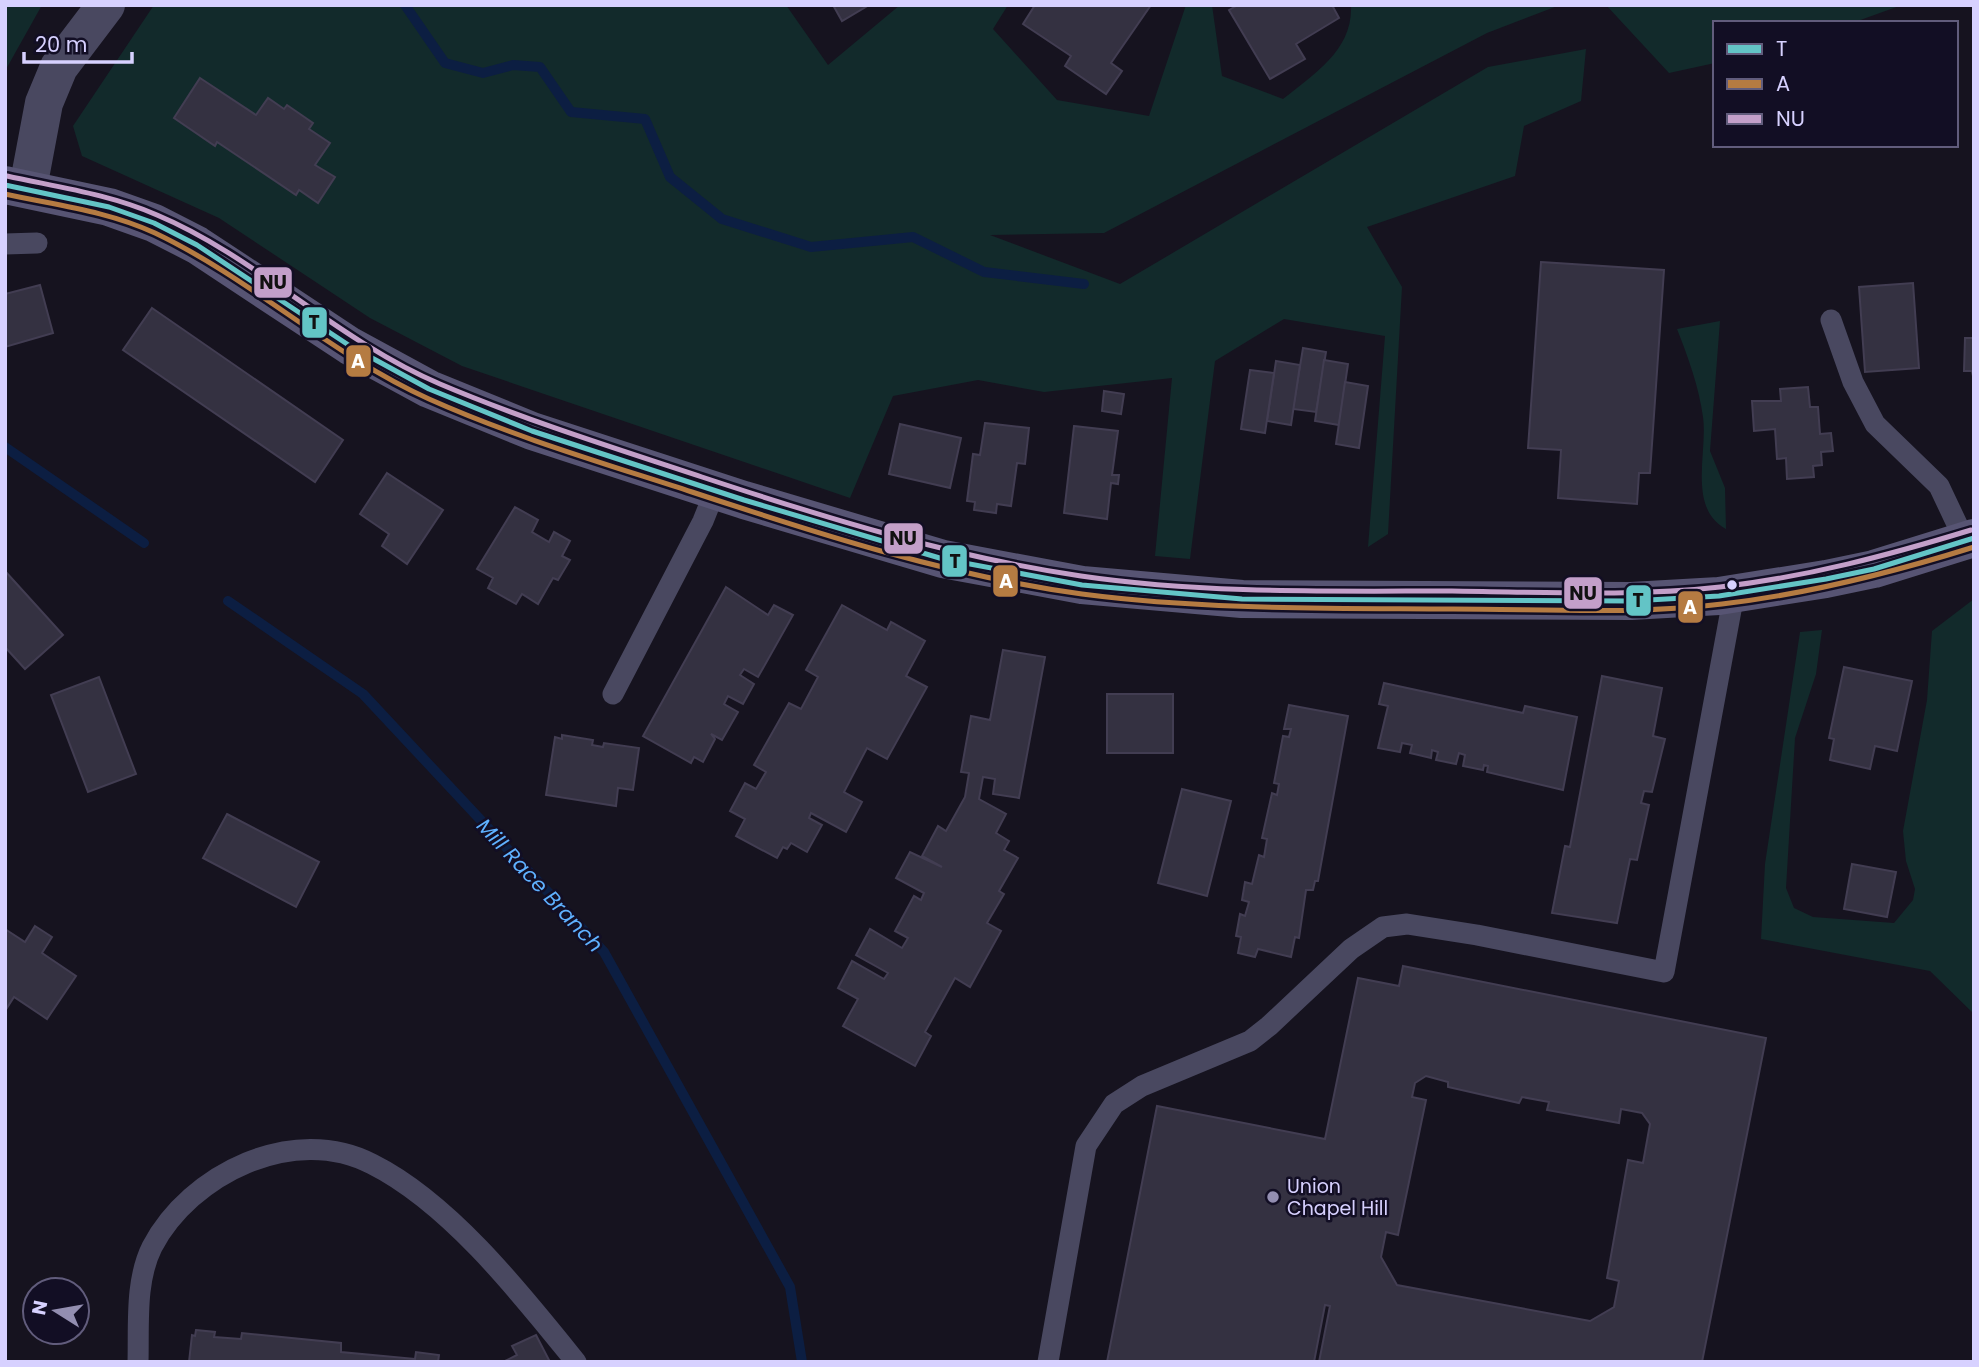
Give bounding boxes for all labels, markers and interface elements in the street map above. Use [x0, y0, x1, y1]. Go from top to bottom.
scale bar [24, 21, 133, 65]
legend [1713, 21, 1958, 147]
text: 20 m [35, 30, 88, 59]
text: T [1776, 34, 1787, 63]
text: A [1776, 69, 1790, 98]
text: NU [1776, 104, 1805, 133]
line badge: NU [253, 266, 293, 299]
text: NU [259, 269, 287, 296]
line badge: T [301, 306, 328, 339]
text: T [308, 309, 320, 336]
line badge: A [345, 344, 372, 378]
text: A [351, 348, 365, 375]
line badge: NU [883, 522, 924, 555]
text: NU [889, 525, 917, 552]
line badge: T [941, 544, 968, 578]
text: T [949, 548, 961, 575]
line badge: A [992, 564, 1019, 598]
text: A [999, 568, 1013, 595]
line badge: NU [1563, 576, 1603, 610]
unlabelled marker [1725, 578, 1739, 592]
text: NU [1569, 580, 1597, 607]
line badge: T [1625, 584, 1652, 617]
text: T [1632, 587, 1644, 614]
line badge: A [1677, 590, 1704, 624]
text: A [1683, 594, 1697, 621]
water label: Mill Race Branch [470, 812, 610, 958]
place label: Union Chapel Hill [1287, 1173, 1388, 1222]
marker: Union Chapel Hill [1265, 1189, 1281, 1205]
north arrow [21, 1276, 91, 1346]
text: N [25, 1298, 54, 1317]

